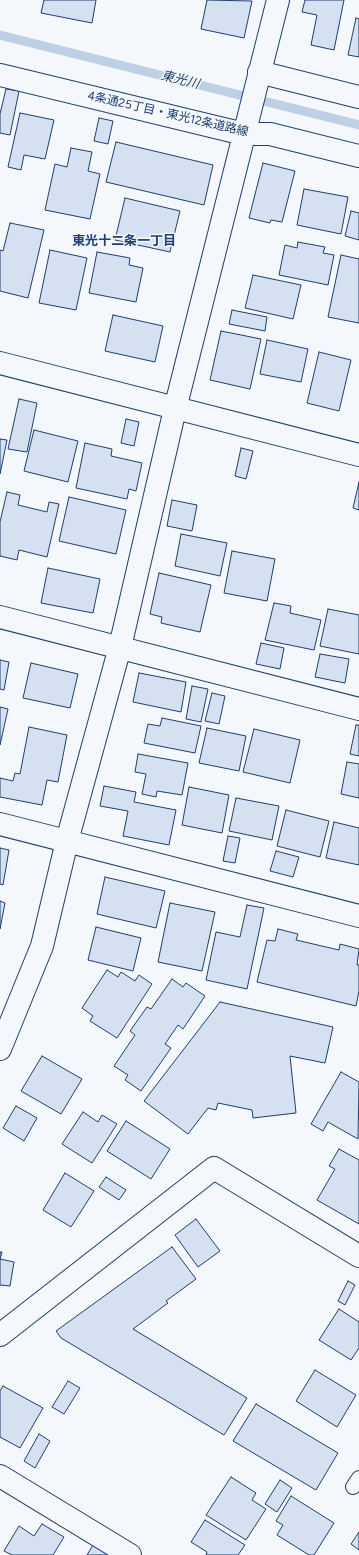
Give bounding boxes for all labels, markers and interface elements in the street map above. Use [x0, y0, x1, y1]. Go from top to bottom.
water label: 東光川 [159, 68, 201, 92]
street label: 4条通25丁目・東光12条道路線 [86, 88, 250, 140]
district label: 東光十二条一丁目 [72, 233, 176, 249]

